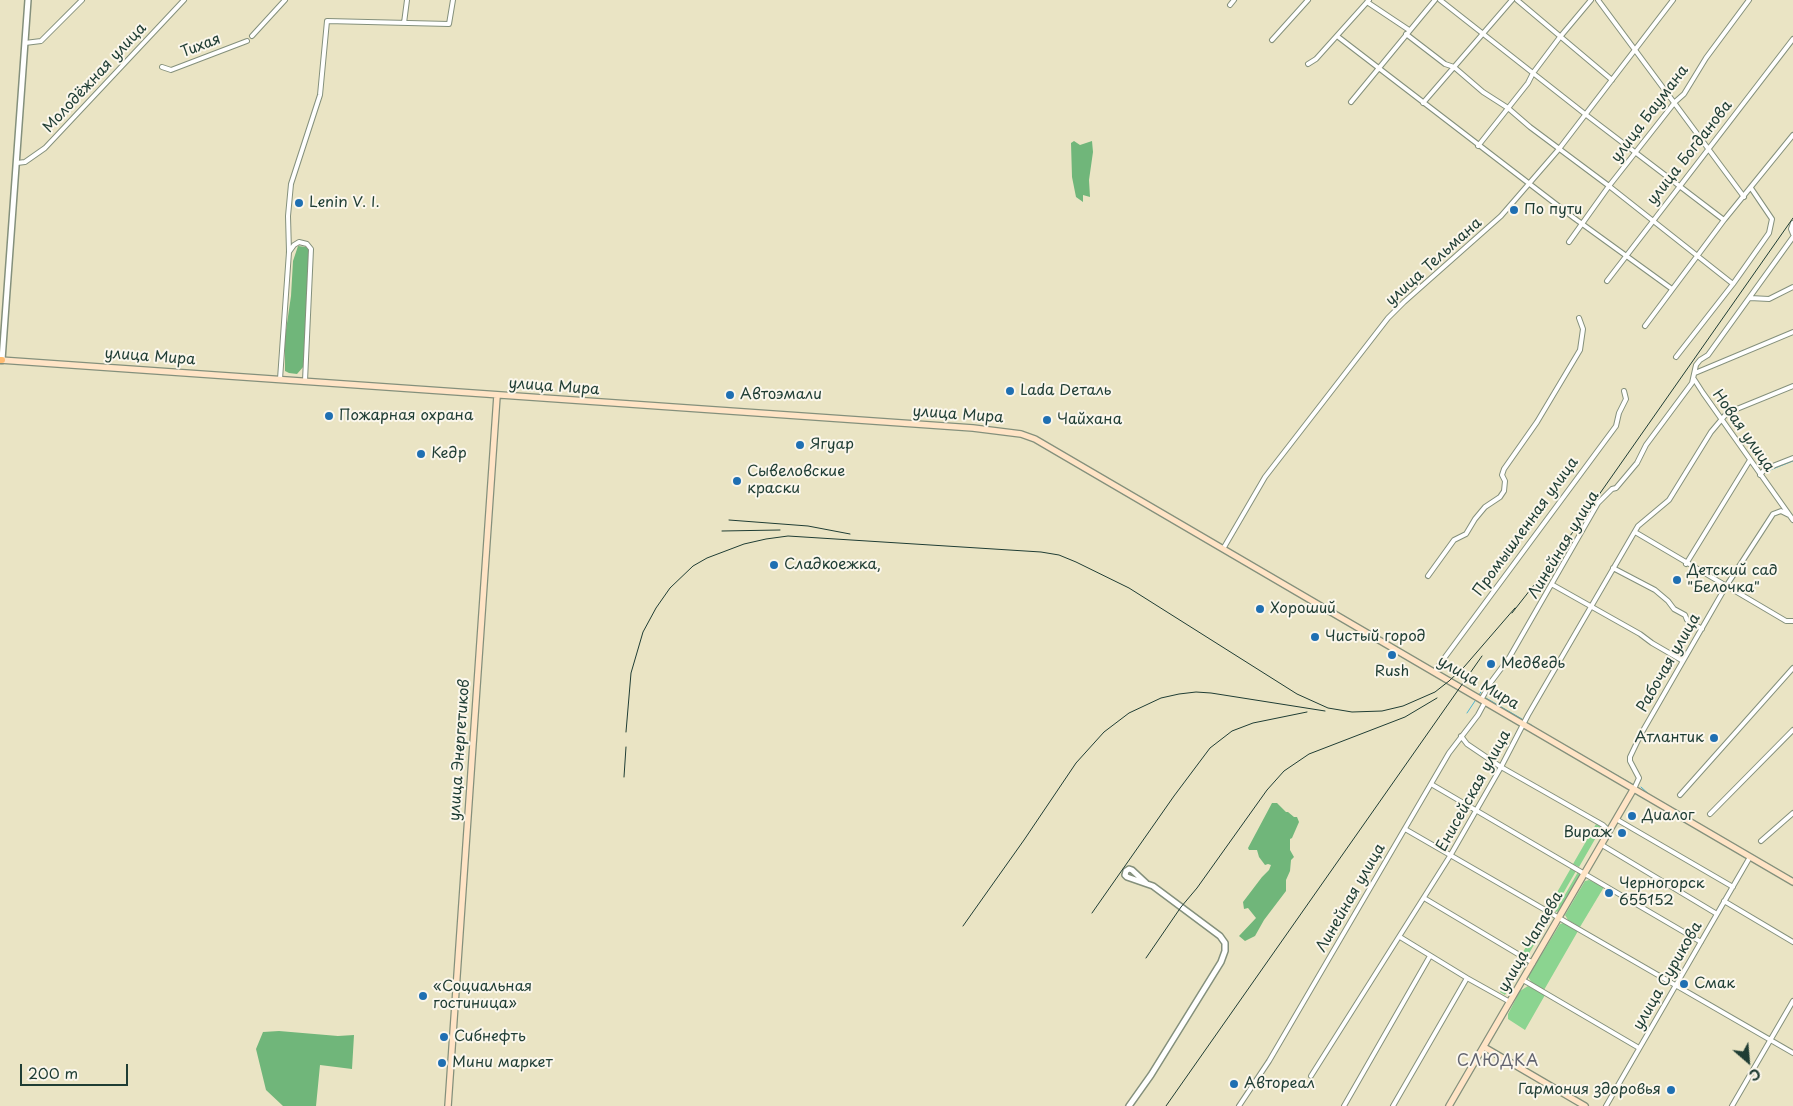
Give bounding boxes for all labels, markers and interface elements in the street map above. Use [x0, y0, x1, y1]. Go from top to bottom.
street label: Молодёжная улица [40, 20, 150, 136]
street label: Тихая [179, 30, 223, 62]
street label: улица Баумана [1607, 62, 1693, 166]
street label: улица Богданова [1644, 97, 1736, 209]
place label: Lenin V. I. [309, 194, 380, 212]
marker: Lenin V. I. [293, 197, 305, 209]
place label: По пути [1524, 201, 1582, 219]
marker: По пути [1508, 204, 1520, 216]
street label: улица Тельмана [1382, 214, 1486, 310]
street label: улица Мира [104, 345, 196, 369]
street label: улица Мира [508, 375, 600, 399]
place label: Lada Dеталь [1020, 382, 1112, 400]
marker: Lada Dеталь [1004, 385, 1016, 397]
place label: Автоэмали [740, 386, 822, 404]
street label: Новая улица [1708, 387, 1778, 475]
marker: Автоэмали [724, 389, 736, 401]
street label: улица Мира [912, 403, 1004, 427]
place label: Пожарная охрана [339, 407, 473, 425]
marker: Пожарная охрана [323, 410, 335, 422]
place label: Чайхана [1057, 411, 1122, 429]
marker: Чайхана [1041, 414, 1053, 426]
place label: Ягуар [810, 436, 854, 454]
marker: Ягуар [794, 439, 806, 451]
place label: Кедр [431, 445, 467, 463]
marker: Кедр [415, 448, 427, 460]
street label: Промышленная улица [1470, 454, 1582, 600]
place label: Сывеловские краски [747, 463, 845, 498]
marker: Сывеловские краски [731, 475, 743, 487]
street label: Линейная улица [1525, 488, 1603, 602]
place label: Сладкоежка, [784, 556, 881, 574]
marker: Сладкоежка, [768, 559, 780, 571]
place label: Детский сад "Белочка" [1687, 562, 1778, 597]
marker: Детский сад "Белочка" [1671, 574, 1683, 586]
place label: Хороший [1270, 600, 1336, 618]
marker: Хороший [1254, 603, 1266, 615]
street label: Рабочая улица [1634, 611, 1704, 715]
place label: Чистый город [1325, 628, 1425, 646]
marker: Чистый город [1309, 631, 1321, 643]
marker: Rush [1386, 649, 1398, 661]
street label: улица Мира [1434, 652, 1522, 714]
place label: Медведь [1501, 655, 1565, 673]
marker: Медведь [1485, 658, 1497, 670]
place label: Rush [1375, 663, 1409, 681]
street label: улица Энергетиков [446, 678, 474, 822]
street label: Енисейская улица [1433, 727, 1515, 855]
place label: Атлантик [1635, 729, 1704, 747]
marker: Атлантик [1708, 732, 1720, 744]
place label: Диалог [1642, 807, 1694, 825]
marker: Диалог [1626, 810, 1638, 822]
place label: Вираж [1563, 824, 1612, 842]
marker: Вираж [1616, 827, 1628, 839]
street label: Линейная улица [1313, 841, 1389, 955]
place label: Черногорск 655152 [1619, 875, 1705, 910]
marker: Черногорск 655152 [1603, 887, 1615, 899]
street label: улица Чапаева [1495, 888, 1567, 996]
street label: улица Сурикова [1630, 919, 1706, 1033]
place label: Смак [1694, 975, 1735, 993]
place label: «Социальная гостиница» [433, 978, 532, 1013]
marker: Смак [1678, 978, 1690, 990]
marker: «Социальная гостиница» [417, 990, 429, 1002]
place label: Сибнефть [454, 1028, 526, 1046]
marker: Сибнефть [438, 1031, 450, 1043]
north arrow [1723, 1036, 1773, 1086]
district label: СЛЮДКА [1456, 1052, 1540, 1072]
scale bar [22, 1054, 130, 1086]
place label: Мини маркет [452, 1054, 553, 1072]
marker: Мини маркет [436, 1057, 448, 1069]
text: 200 m [28, 1061, 78, 1084]
text: С [1746, 1063, 1764, 1087]
place label: Автореал [1244, 1075, 1315, 1093]
marker: Автореал [1228, 1078, 1240, 1090]
place label: Гармония здоровья [1518, 1081, 1661, 1099]
marker: Гармония здоровья [1665, 1084, 1677, 1096]

